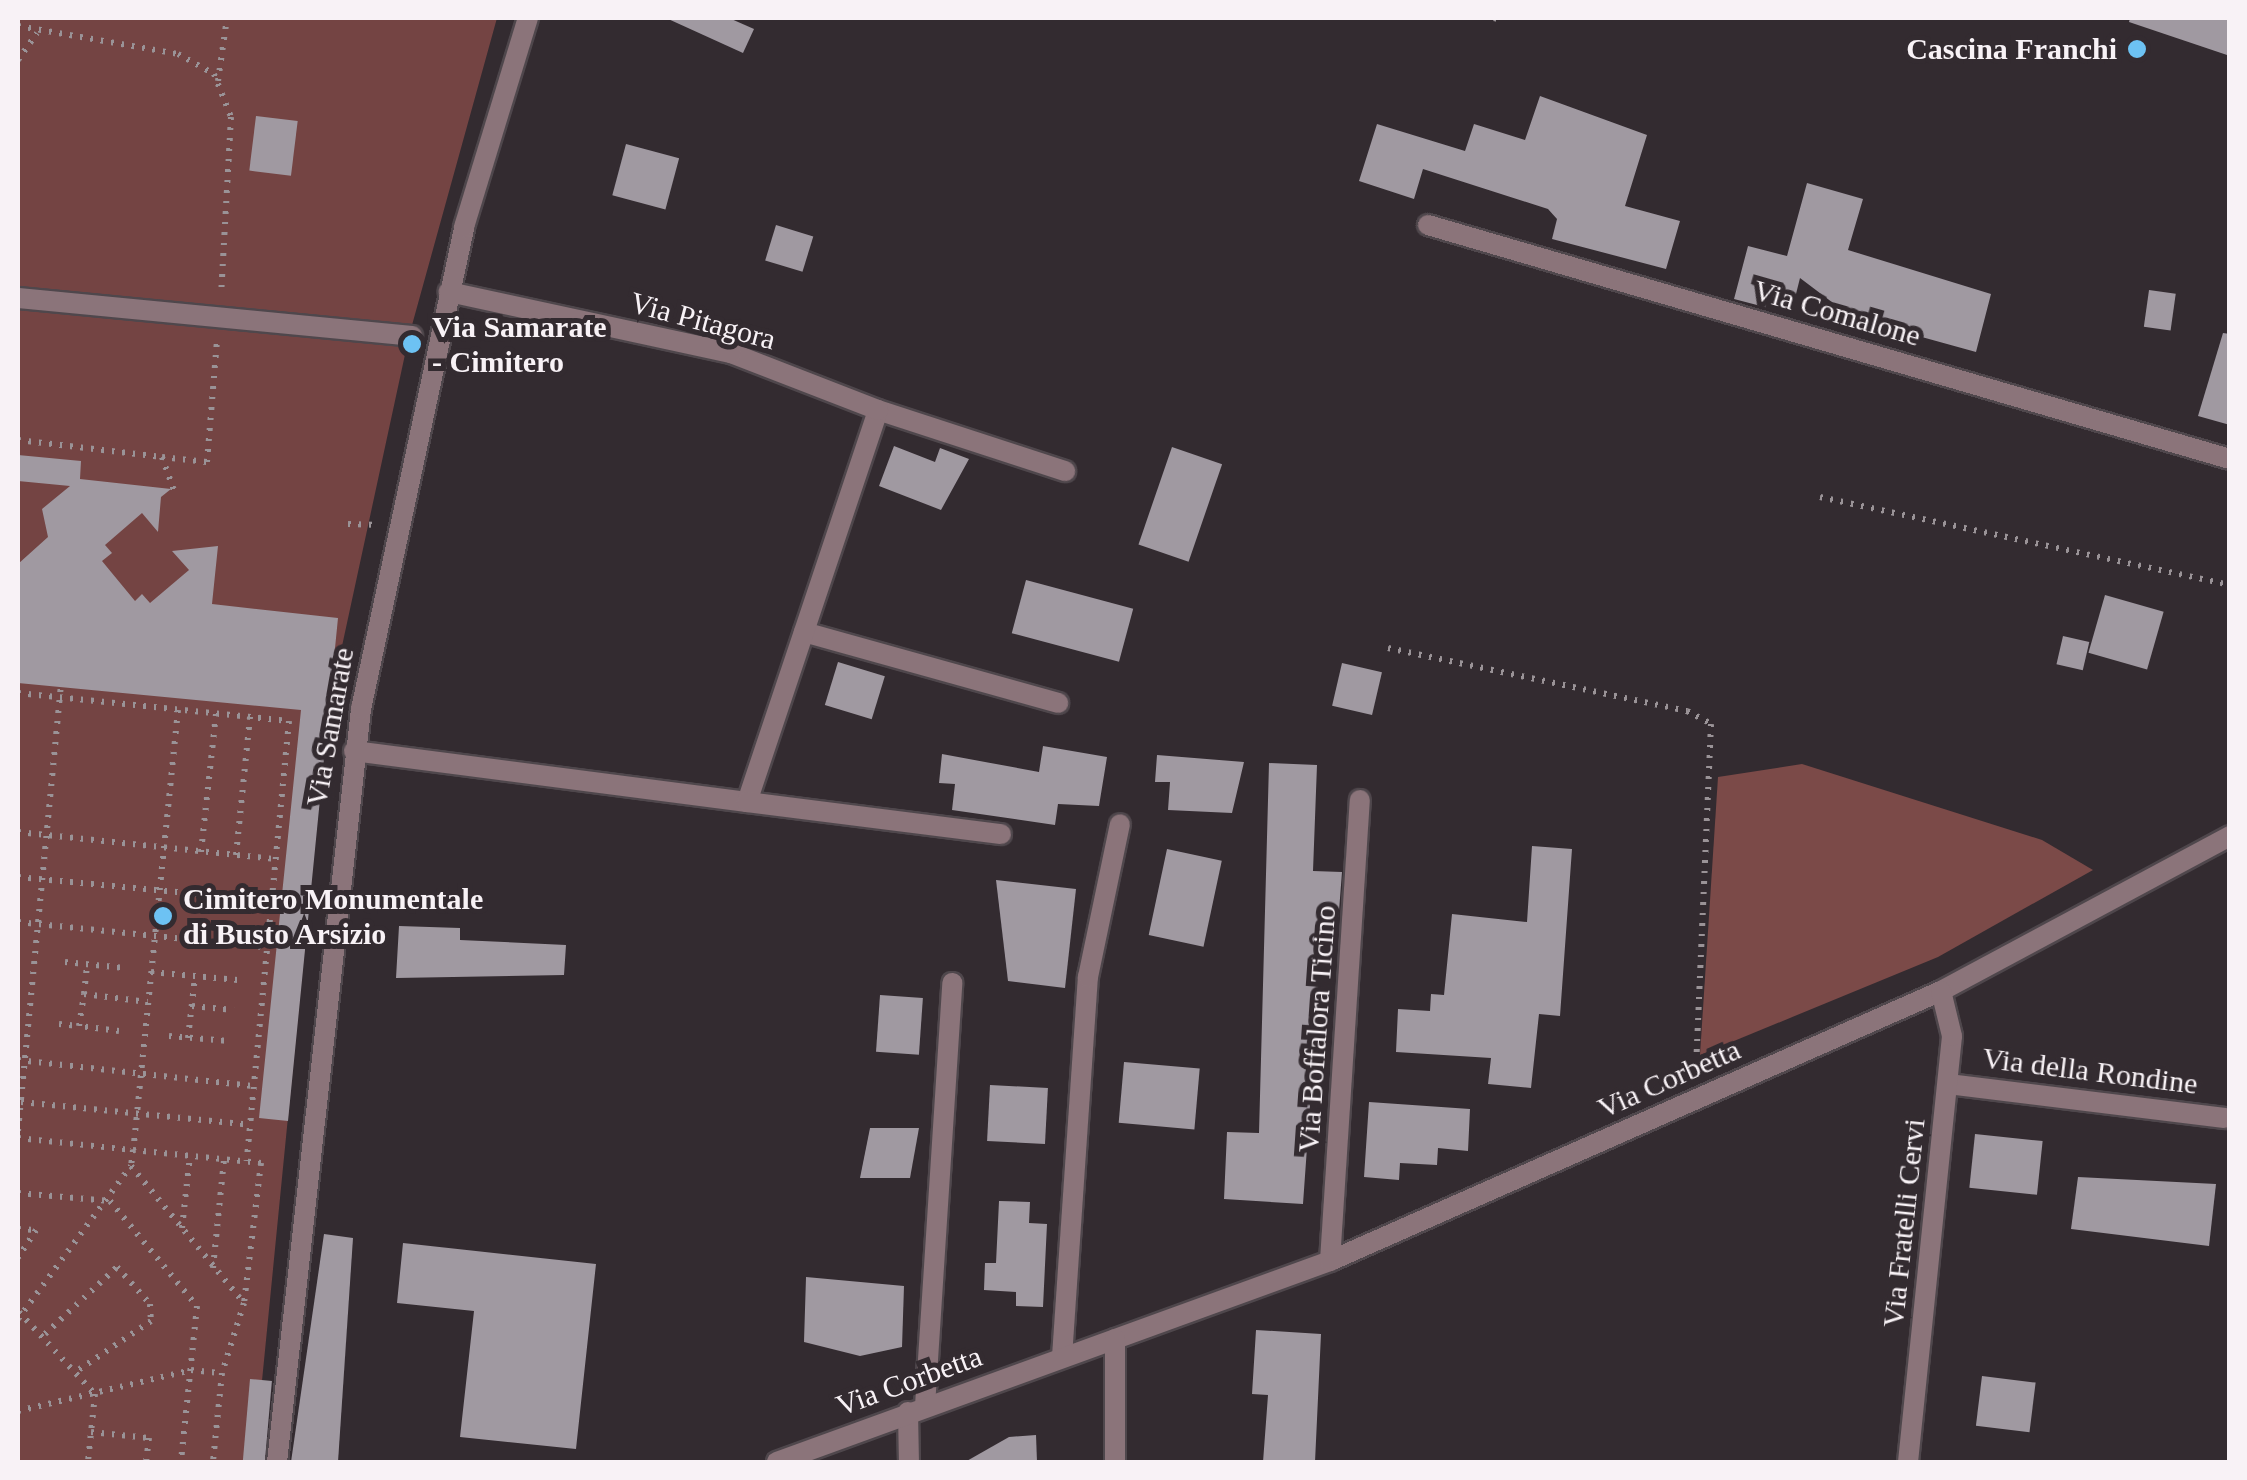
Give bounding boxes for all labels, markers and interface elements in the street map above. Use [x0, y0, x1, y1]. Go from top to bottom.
place label: Cascina Franchi [1906, 31, 2117, 67]
marker: Cascina Franchi [2126, 38, 2148, 60]
street label: Via Comalone [1749, 272, 1925, 354]
street label: Via Pitagora [626, 284, 780, 358]
place label: Via Samarate - Cimitero [432, 309, 607, 380]
marker: Via Samarate - Cimitero [401, 333, 423, 355]
street label: Via Samarate [298, 645, 362, 809]
place label: Cimitero Monumentale di Busto Arsizio [183, 881, 483, 952]
street label: Via Boffalora Ticino [1290, 904, 1344, 1154]
marker: Cimitero Monumentale di Busto Arsizio [152, 905, 174, 927]
street label: Via Corbetta [1592, 1032, 1746, 1126]
street label: Via della Rondine [1980, 1040, 2200, 1102]
street label: Via Fratelli Cervi [1875, 1117, 1933, 1329]
street label: Via Corbetta [831, 1338, 987, 1424]

